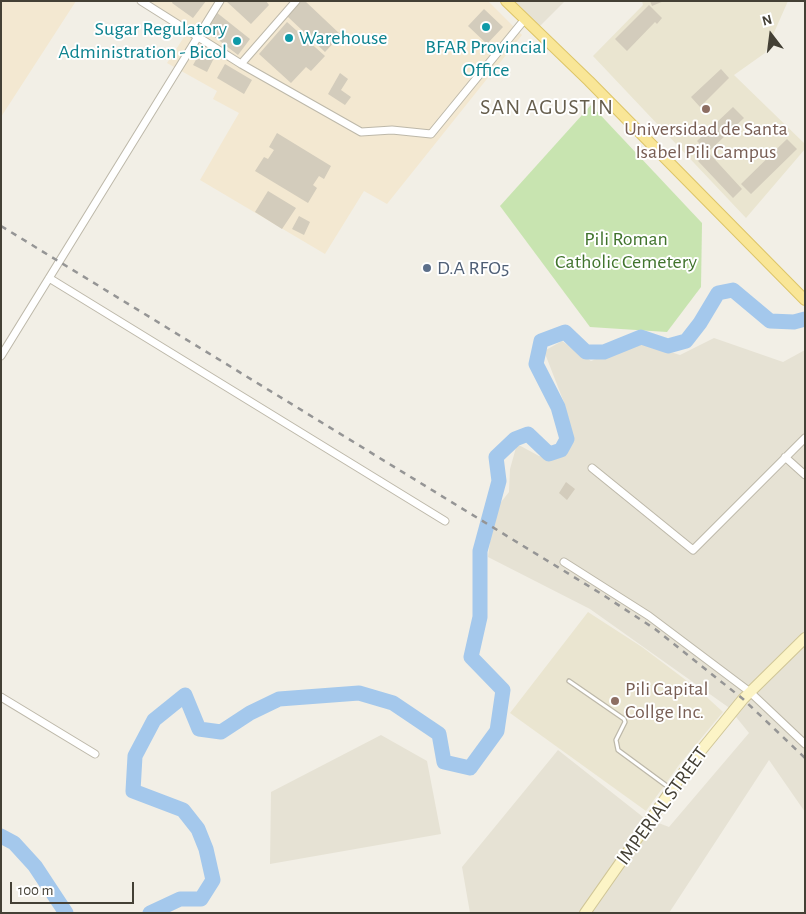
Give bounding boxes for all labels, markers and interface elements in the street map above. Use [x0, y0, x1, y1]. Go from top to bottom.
north arrow [746, 10, 796, 60]
text: N [761, 12, 774, 29]
place label: Sugar Regulatory Administration - Bicol [58, 17, 227, 64]
marker: BFAR Provincial Office [480, 21, 492, 33]
place label: Warehouse [299, 26, 388, 50]
marker: Warehouse [283, 32, 295, 44]
marker: Sugar Regulatory Administration - Bicol [231, 35, 243, 47]
place label: BFAR Provincial Office [425, 35, 547, 82]
district label: SAN AGUSTIN [479, 94, 615, 120]
marker: Universidad de Santa Isabel Pili Campus [700, 103, 712, 115]
place label: Universidad de Santa Isabel Pili Campus [624, 117, 788, 164]
park label: Pili Roman Catholic Cemetery [555, 227, 697, 274]
place label: D.A RFO5 [437, 256, 509, 280]
marker: D.A RFO5 [421, 262, 433, 274]
place label: Pili Capital Collge Inc. [625, 677, 709, 724]
marker: Pili Capital Collge Inc. [609, 695, 621, 707]
street label: IMPERIAL STREET [611, 742, 713, 870]
scale bar [12, 872, 136, 904]
text: 100 m [18, 883, 53, 898]

